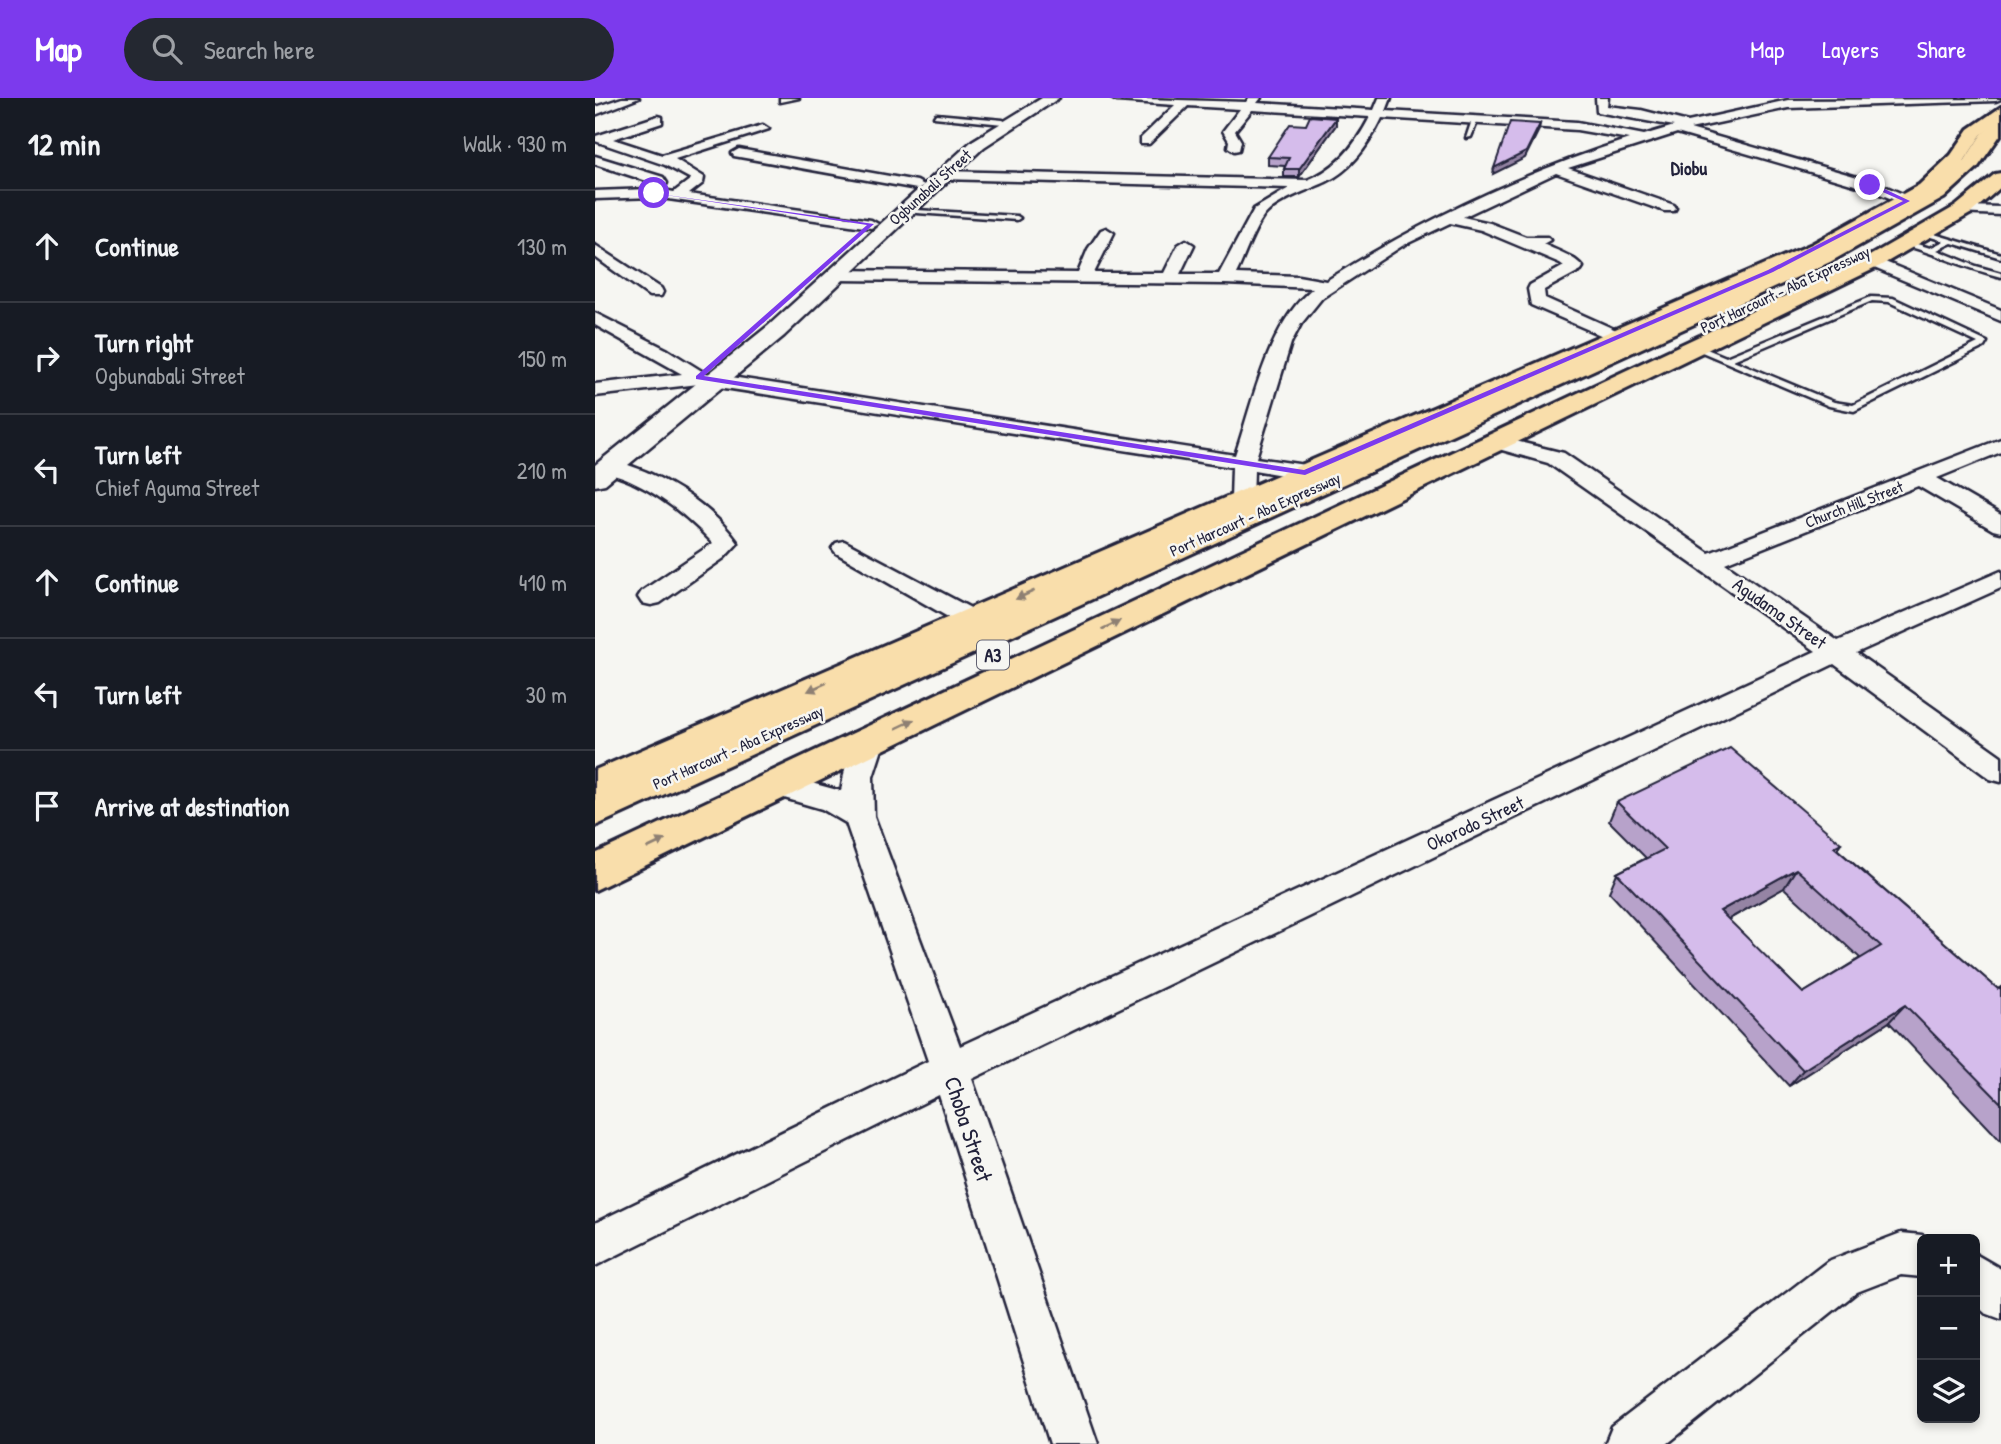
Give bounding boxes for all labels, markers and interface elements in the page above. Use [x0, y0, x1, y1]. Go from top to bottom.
search box [124, 18, 614, 81]
text: Map [35, 27, 82, 71]
icon: search [148, 30, 186, 68]
text: Search here [204, 32, 315, 67]
text: Map [1750, 33, 1784, 65]
text: Layers [1822, 33, 1879, 65]
text: Share [1917, 33, 1966, 65]
text: 12 min [28, 124, 101, 164]
text: Walk · 930 m [463, 128, 567, 159]
street label: Ogbunabali Street [884, 144, 976, 230]
district label: Diobu [1671, 155, 1708, 181]
route end [1854, 169, 1885, 200]
route start [638, 177, 669, 208]
icon: ahead [28, 227, 66, 265]
text: Continue [95, 229, 179, 264]
text: 130 m [517, 231, 567, 262]
street label: Port Harcourt - Aba Expressway [1697, 240, 1874, 338]
text: Turn right [95, 325, 193, 360]
icon: right [28, 339, 66, 377]
text: 150 m [518, 343, 567, 374]
text: Ogbunabali Street [95, 360, 245, 391]
text: Turn left [95, 437, 181, 472]
icon: left [28, 451, 66, 489]
text: 210 m [517, 455, 567, 486]
street label: Port Harcourt - Aba Expressway [1166, 466, 1344, 562]
text: Chief Aguma Street [95, 472, 259, 503]
street label: Church Hill Street [1802, 475, 1907, 533]
icon: ahead [28, 563, 66, 601]
text: Continue [95, 565, 179, 600]
text: 410 m [519, 567, 567, 598]
street label: Agudama Street [1728, 571, 1833, 655]
one-way arrow [1015, 589, 1035, 601]
one-way arrow [1101, 620, 1121, 631]
road number: A3 [977, 640, 1009, 670]
icon: left [28, 675, 66, 713]
text: Turn left [95, 677, 181, 712]
text: 30 m [525, 679, 567, 710]
one-way arrow [807, 681, 827, 693]
street label: Port Harcourt - Aba Expressway [649, 699, 827, 795]
one-way arrow [895, 718, 916, 729]
icon: arrive [28, 787, 66, 825]
text: Arrive at destination [95, 789, 290, 824]
street label: Okorodo Street [1422, 789, 1528, 857]
one-way arrow [646, 838, 667, 849]
street label: Choba Street [937, 1072, 1001, 1187]
map controls [1917, 1234, 1980, 1423]
button: + [1917, 1234, 1980, 1297]
button: − [1917, 1297, 1980, 1360]
button: layers [1917, 1360, 1980, 1423]

